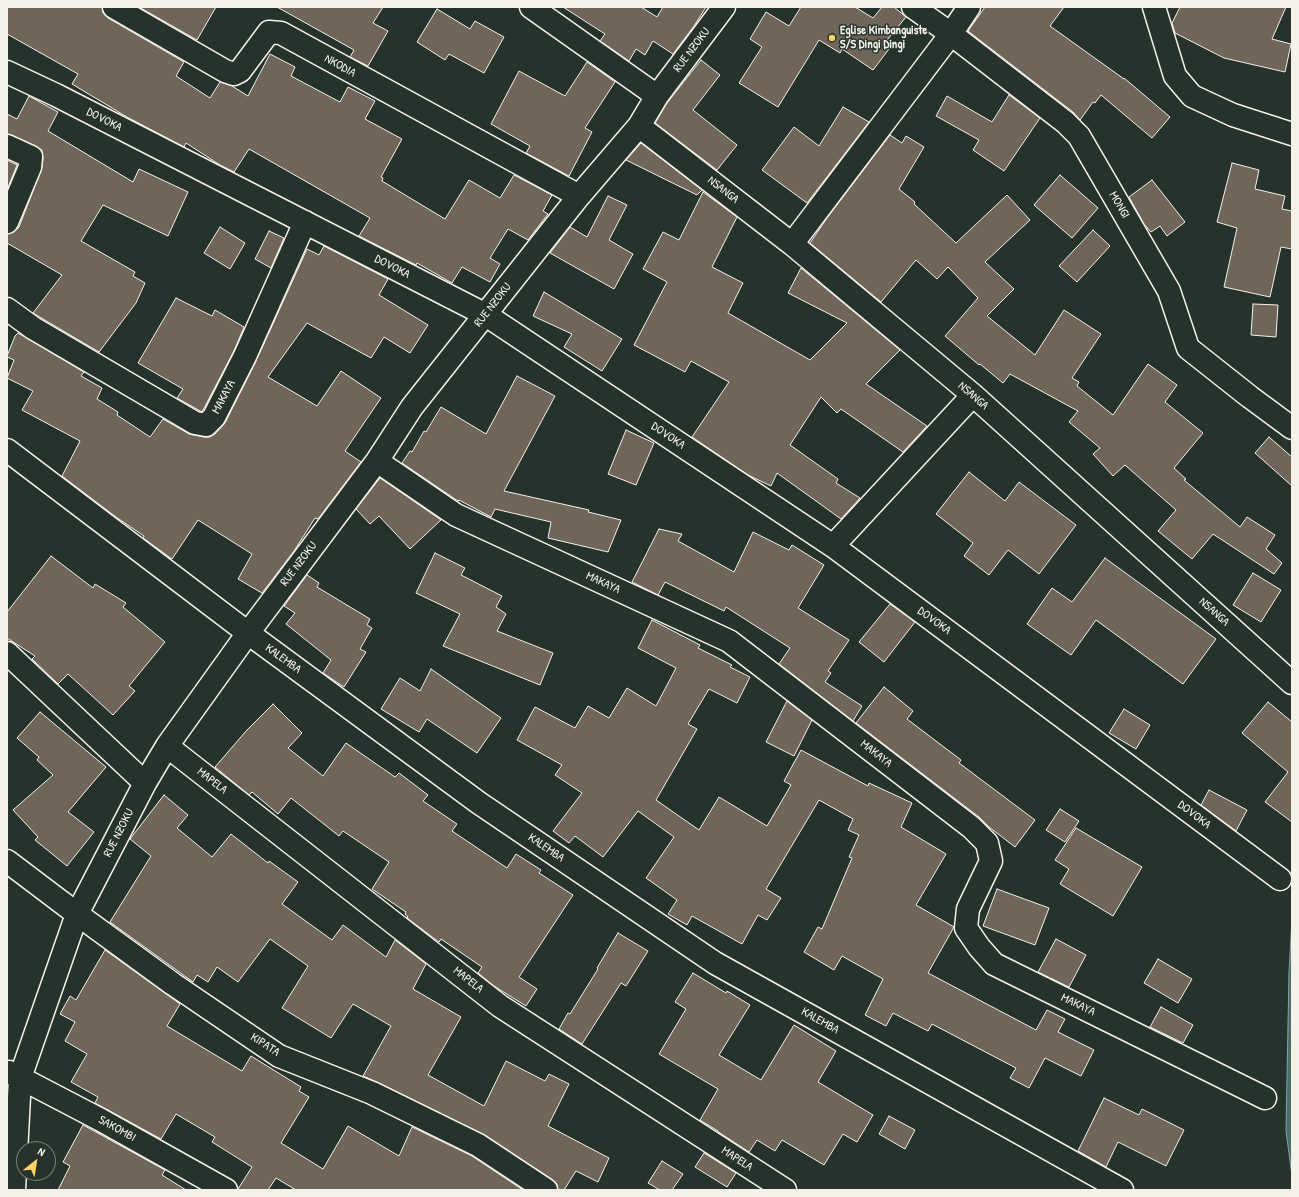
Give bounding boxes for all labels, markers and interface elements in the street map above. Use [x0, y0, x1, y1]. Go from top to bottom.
place label: Eglise Kimbanguiste S/S Dingi Dingi [840, 24, 927, 52]
street label: RUE NZOKU [671, 25, 713, 75]
marker: Eglise Kimbanguiste S/S Dingi Dingi [827, 33, 837, 43]
street label: NKODIA [322, 52, 358, 80]
street label: DOVOKA [84, 105, 124, 135]
street label: NSANGA [704, 173, 742, 207]
street label: MONGI [1106, 189, 1132, 221]
street label: DOVOKA [372, 252, 412, 282]
street label: RUE NZOKU [471, 280, 515, 330]
street label: MAKAYA [209, 378, 239, 416]
street label: NSANGA [955, 379, 991, 413]
street label: DOVOKA [648, 419, 688, 453]
street label: RUE NZOKU [278, 539, 320, 589]
street label: MAKAYA [584, 569, 622, 597]
street label: NSANGA [1196, 595, 1232, 629]
street label: DOVOKA [914, 604, 954, 638]
street label: KALEMBA [262, 641, 304, 677]
street label: MAKAYA [857, 737, 895, 771]
street label: MAPELA [194, 765, 230, 797]
street label: DOVOKA [1175, 798, 1213, 832]
street label: RUE NZOKU [101, 807, 137, 859]
street label: KALEMBA [525, 831, 567, 865]
street label: MAPELA [450, 964, 486, 996]
street label: MAKAYA [1059, 991, 1097, 1019]
street label: KALEMBA [799, 1005, 841, 1037]
street label: KIPATA [248, 1030, 282, 1060]
street label: SAKOMBI [96, 1113, 138, 1145]
north arrow [16, 1141, 56, 1181]
text: N [35, 1144, 48, 1159]
street label: MAPELA [719, 1144, 755, 1174]

